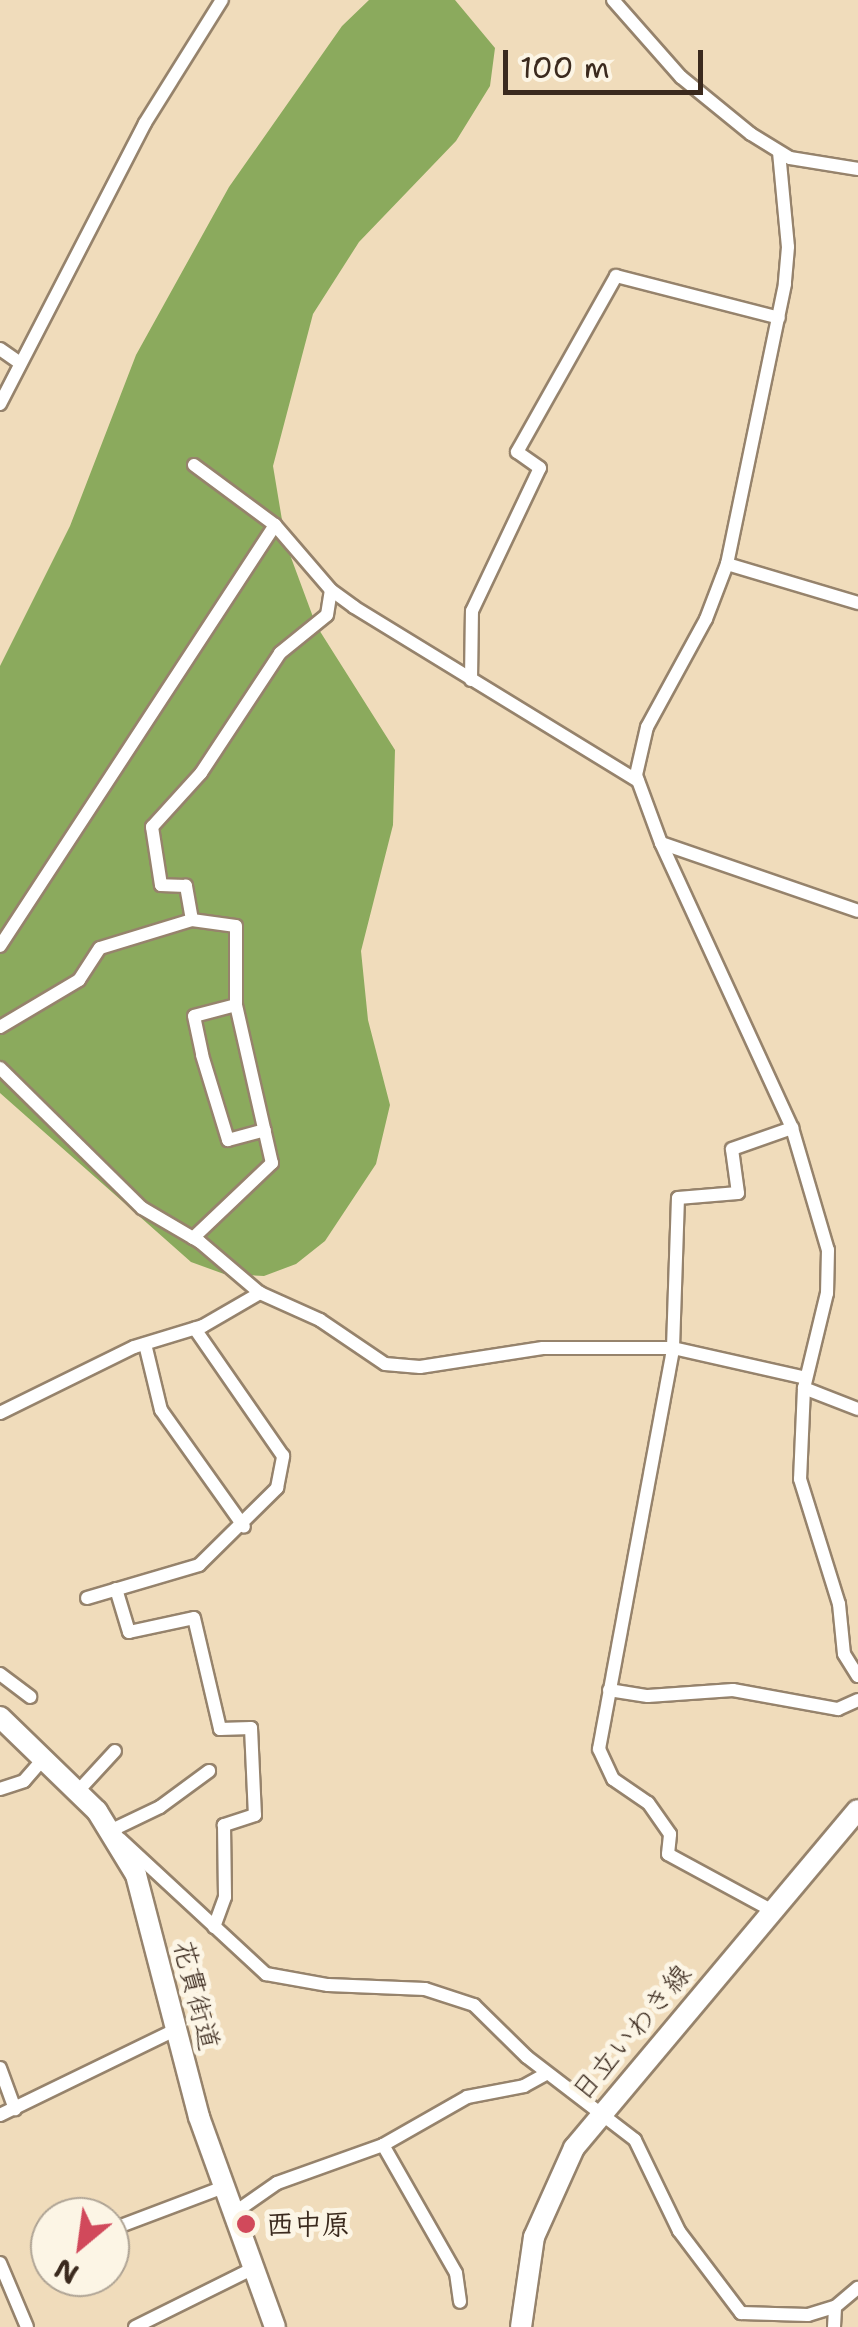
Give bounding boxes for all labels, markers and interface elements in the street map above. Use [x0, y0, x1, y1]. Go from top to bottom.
scale bar [508, 30, 708, 92]
text: 100 m [520, 47, 610, 88]
street label: 花貫街道 [167, 1937, 227, 2053]
street label: 日立いわき線 [564, 1957, 698, 2107]
north arrow [30, 2197, 130, 2297]
place label: 西中原 [266, 2207, 350, 2241]
marker: 西中原 [235, 2213, 257, 2235]
text: N [48, 2249, 85, 2293]

